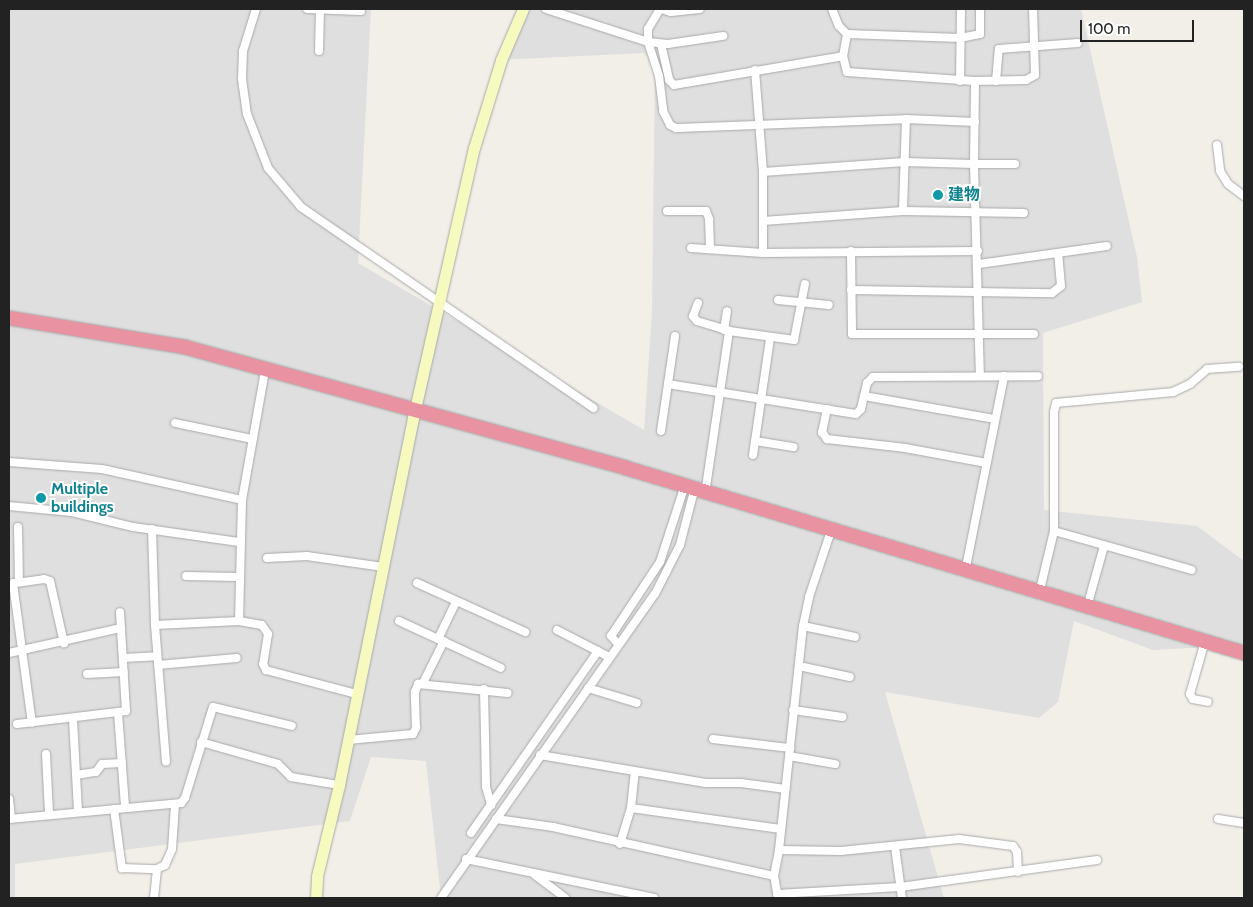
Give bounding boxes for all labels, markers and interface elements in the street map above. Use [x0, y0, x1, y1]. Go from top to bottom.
scale bar [1083, 10, 1197, 42]
text: 100 m [1088, 20, 1130, 38]
place label: 建物 [948, 185, 980, 205]
marker: 建物 [932, 189, 944, 201]
place label: Multiple buildings [51, 479, 114, 517]
marker: Multiple buildings [35, 492, 47, 504]

